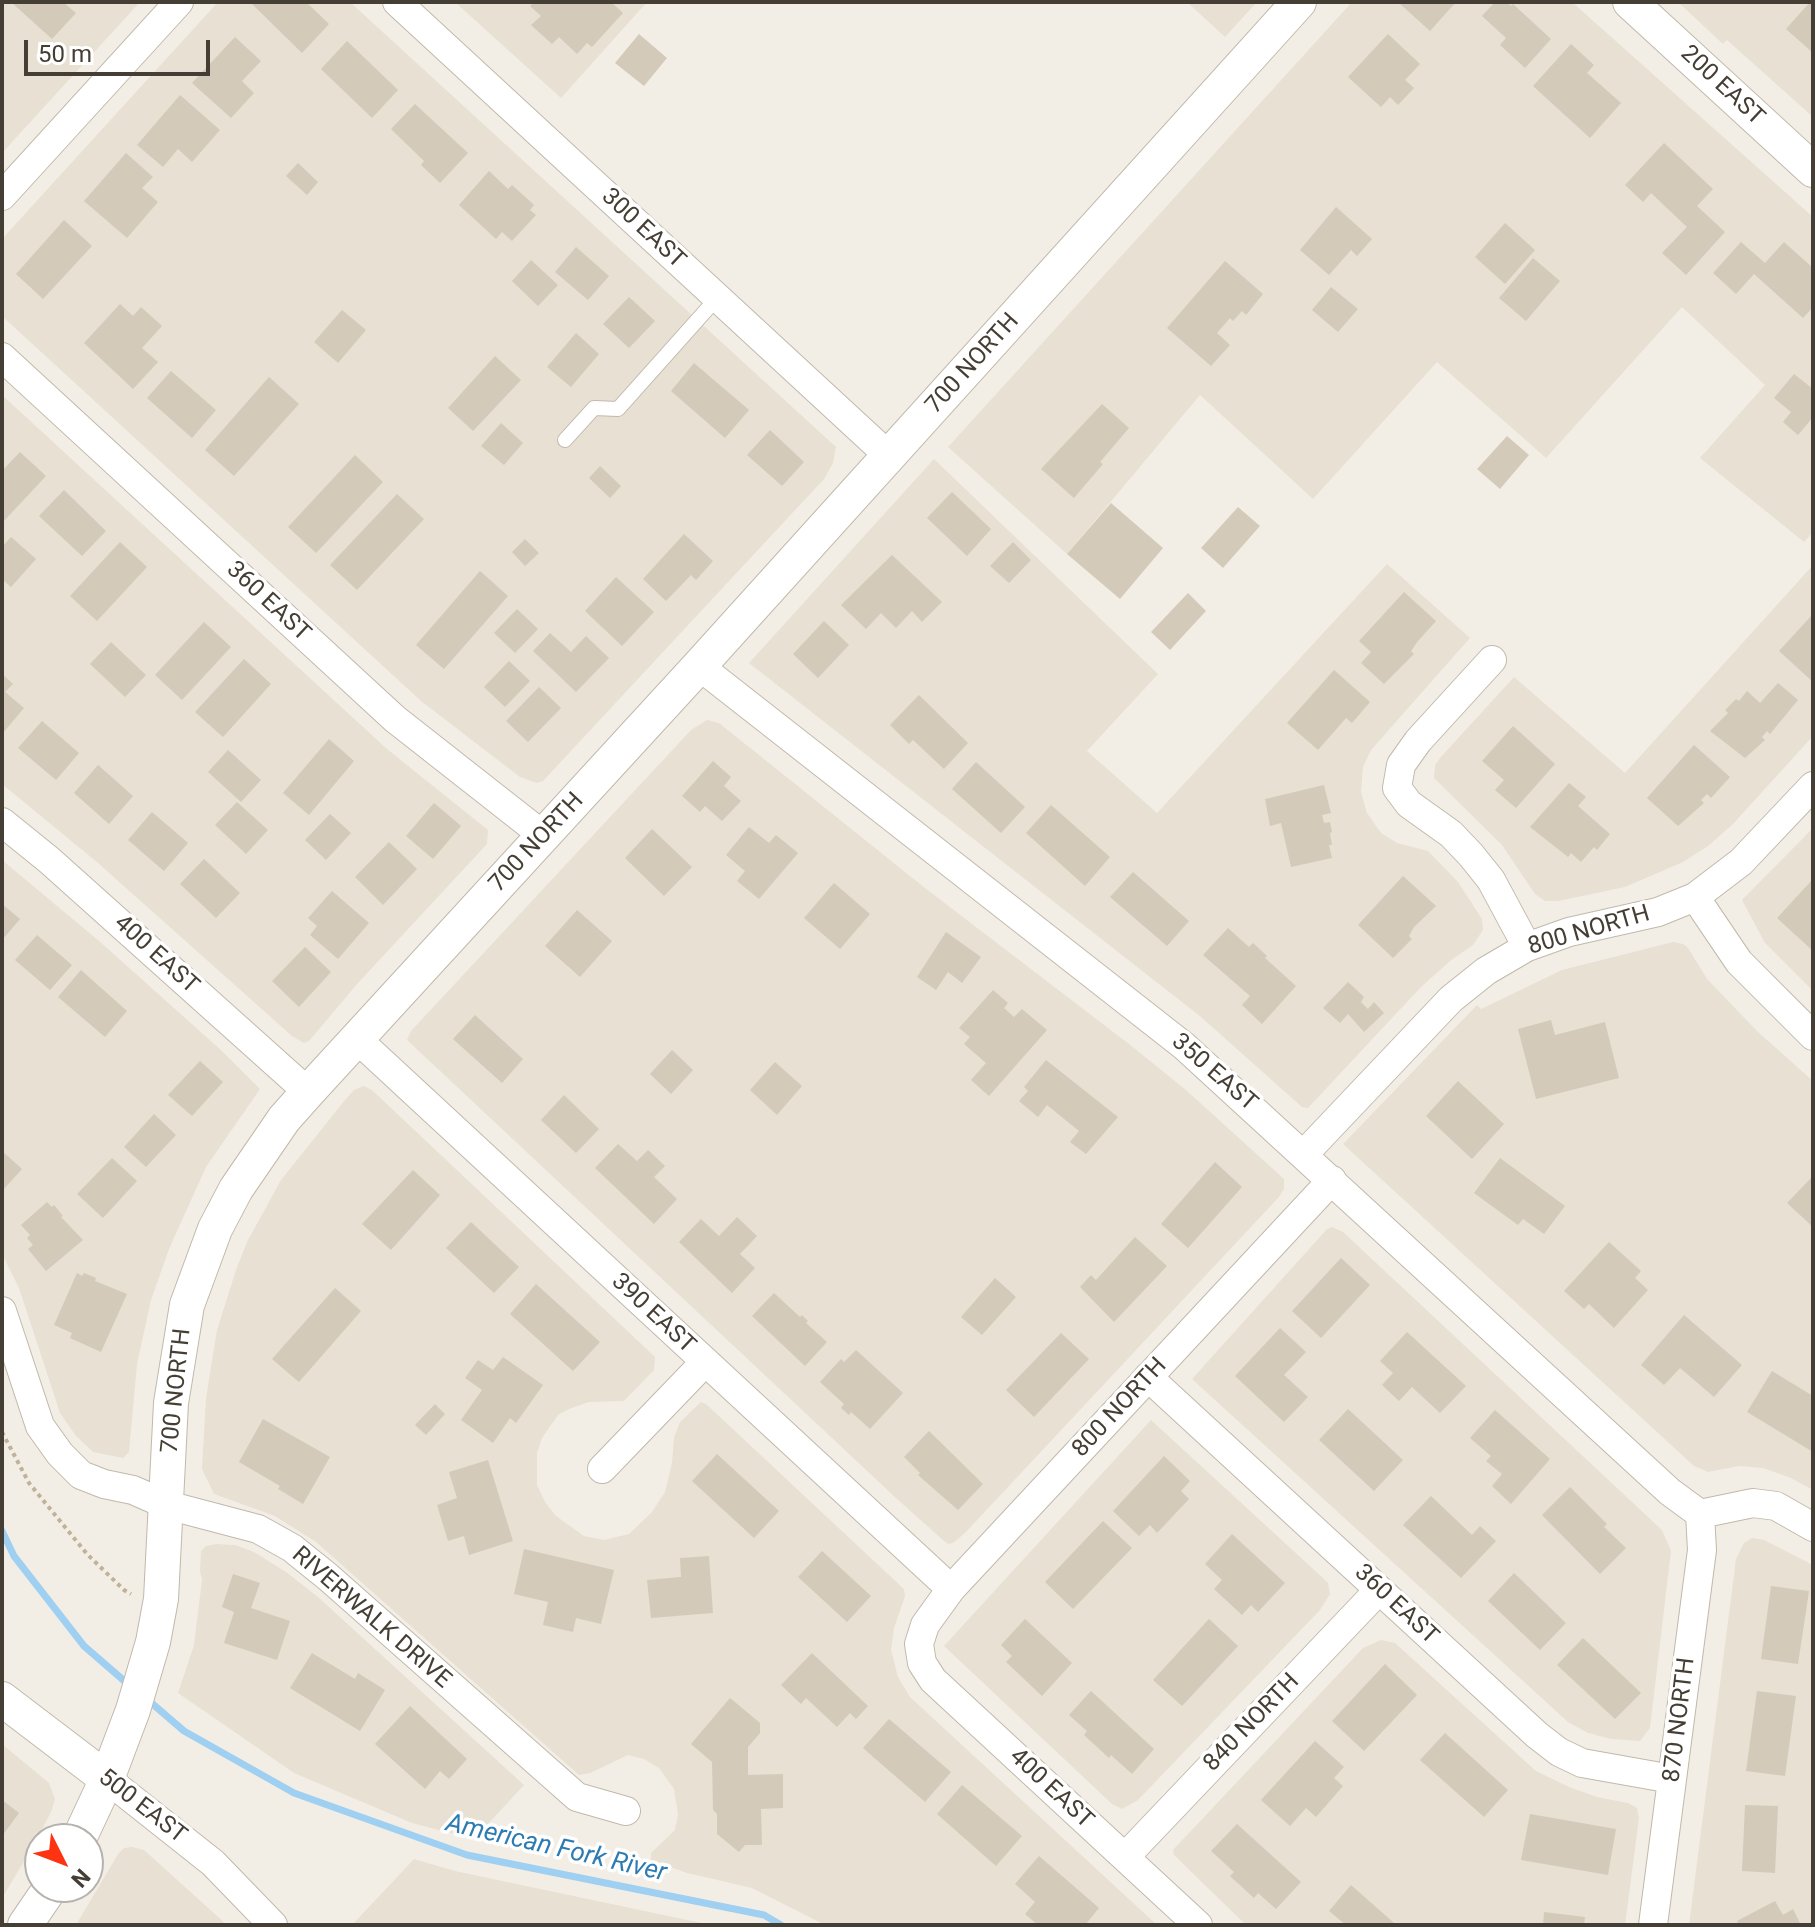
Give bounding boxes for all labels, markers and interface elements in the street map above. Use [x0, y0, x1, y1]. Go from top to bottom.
scale bar [28, 24, 214, 74]
text: 50 m [38, 40, 92, 68]
street label: 200 EAST [1674, 40, 1770, 132]
street label: 300 EAST [595, 183, 691, 275]
street label: 700 NORTH [920, 308, 1026, 420]
street label: 360 EAST [220, 556, 316, 648]
street label: 700 NORTH [484, 787, 590, 899]
street label: 800 NORTH [1525, 900, 1653, 962]
street label: 400 EAST [108, 909, 204, 1001]
street label: 350 EAST [1165, 1028, 1263, 1118]
street label: 390 EAST [605, 1268, 701, 1360]
street label: 700 NORTH [156, 1327, 198, 1455]
street label: 800 NORTH [1067, 1352, 1173, 1464]
street label: RIVERWALK DRIVE [286, 1541, 456, 1695]
street label: 360 EAST [1348, 1559, 1444, 1651]
street label: 870 NORTH [1658, 1656, 1702, 1784]
street label: 840 NORTH [1198, 1668, 1306, 1778]
street label: 400 EAST [1003, 1743, 1099, 1835]
street label: 500 EAST [92, 1764, 192, 1850]
water label: American Fork River [443, 1808, 669, 1890]
north arrow [24, 1823, 104, 1903]
text: N [66, 1864, 95, 1892]

